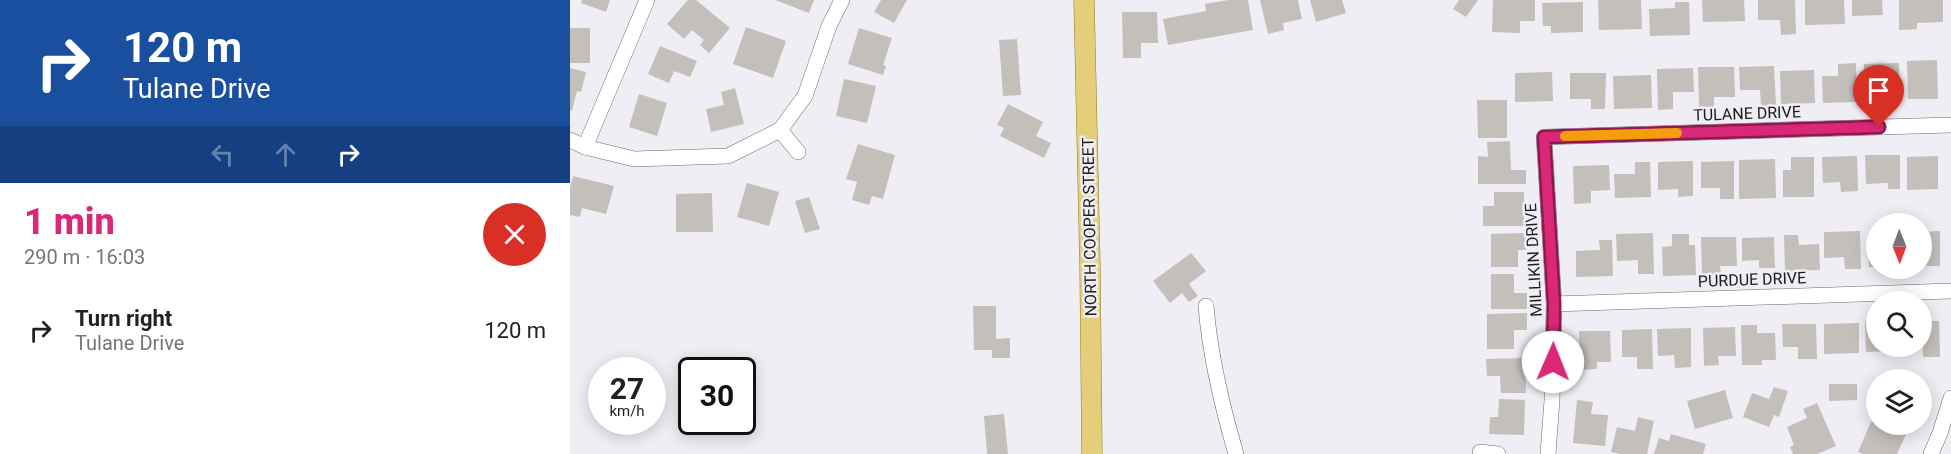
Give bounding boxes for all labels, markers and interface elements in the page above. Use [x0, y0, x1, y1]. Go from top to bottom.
text: 120 m [123, 23, 242, 72]
icon: right [24, 24, 102, 102]
pin [1853, 65, 1904, 127]
text: Tulane Drive [123, 73, 271, 105]
icon: arrive [1862, 74, 1895, 107]
street label: TULANE DRIVE [1693, 102, 1801, 125]
street label: NORTH COOPER STREET [1078, 137, 1101, 317]
icon: left [206, 138, 239, 171]
icon: ahead [269, 138, 302, 171]
icon: right [332, 138, 365, 171]
text: 1 min [24, 201, 115, 243]
button: close [483, 203, 546, 266]
street label: MILLIKIN DRIVE [1521, 203, 1546, 317]
north arrow [1866, 213, 1932, 279]
map controls [1866, 213, 1932, 435]
text: 290 m · 16:03 [24, 245, 145, 269]
street label: PURDUE DRIVE [1698, 268, 1806, 291]
button: search [1866, 291, 1932, 357]
text: Turn right [75, 306, 172, 331]
icon: right [24, 314, 57, 347]
text: 120 m [484, 318, 546, 343]
position arrow [1521, 330, 1585, 394]
text: Tulane Drive [75, 331, 184, 355]
speed limit sign: 30 [678, 357, 756, 435]
button: layers [1866, 369, 1932, 435]
text: 27 [610, 371, 644, 406]
text: km/h [609, 402, 645, 420]

